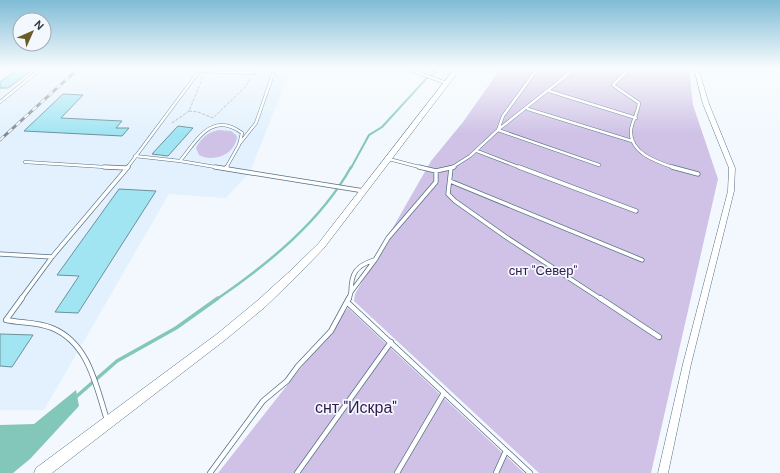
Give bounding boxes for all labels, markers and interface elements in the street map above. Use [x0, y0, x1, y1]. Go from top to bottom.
north arrow [12, 12, 52, 52]
text: N [31, 17, 47, 33]
park label: снт "Север" [509, 262, 577, 279]
park label: снт "Искра" [315, 397, 397, 418]

